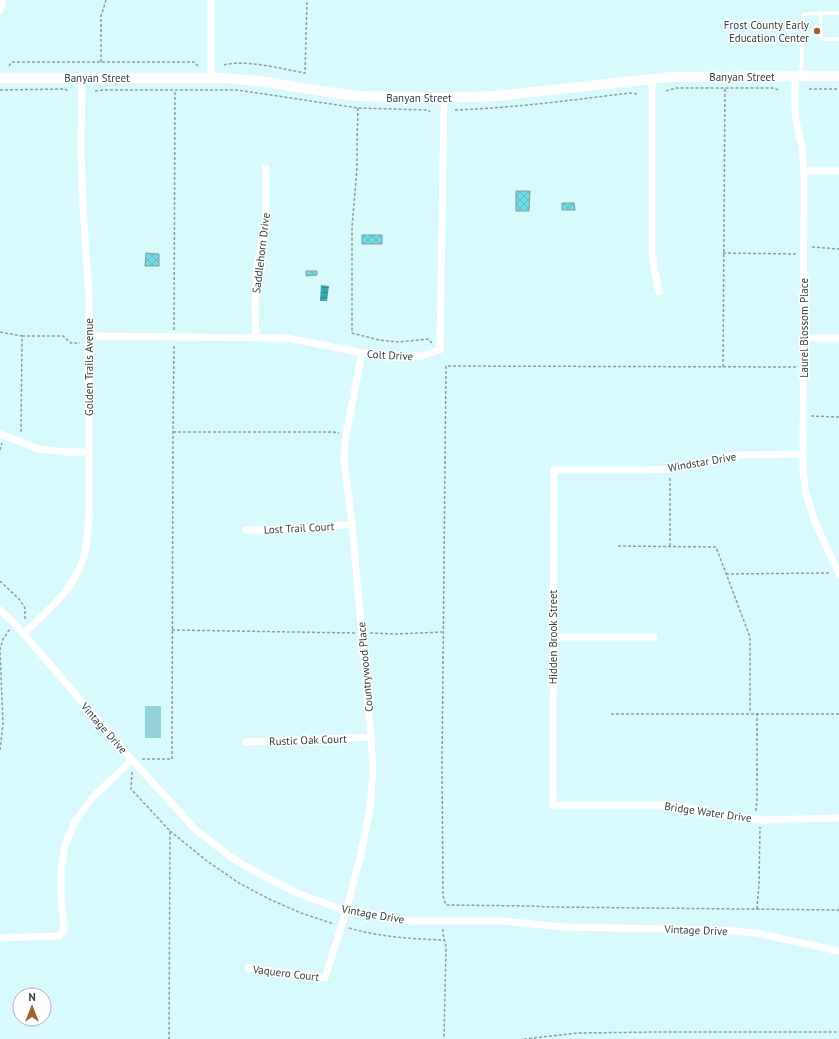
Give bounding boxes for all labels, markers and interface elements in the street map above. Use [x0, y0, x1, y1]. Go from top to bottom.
place label: Frost County Early Education Center [724, 18, 810, 45]
marker: Frost County Early Education Center [812, 26, 822, 36]
street label: Banyan Street [709, 70, 775, 84]
street label: Banyan Street [64, 71, 130, 85]
street label: Banyan Street [386, 91, 452, 105]
street label: Saddlehorn Drive [249, 211, 273, 294]
street label: Laurel Blossom Place [797, 278, 811, 378]
street label: Golden Trails Avenue [82, 318, 96, 416]
street label: Colt Drive [367, 347, 414, 363]
street label: Windstar Drive [667, 449, 738, 475]
street label: Lost Trail Court [263, 519, 335, 537]
street label: Hidden Brook Street [546, 589, 560, 684]
street label: Countrywood Place [354, 621, 376, 713]
street label: Vintage Drive [77, 699, 130, 757]
street label: Rustic Oak Court [269, 732, 347, 748]
street label: Bridge Water Drive [664, 799, 753, 825]
street label: Vintage Drive [340, 901, 406, 926]
street label: Vintage Drive [663, 922, 728, 938]
street label: Vaquero Court [251, 962, 320, 984]
north arrow [12, 987, 52, 1027]
text: N [28, 990, 36, 1004]

